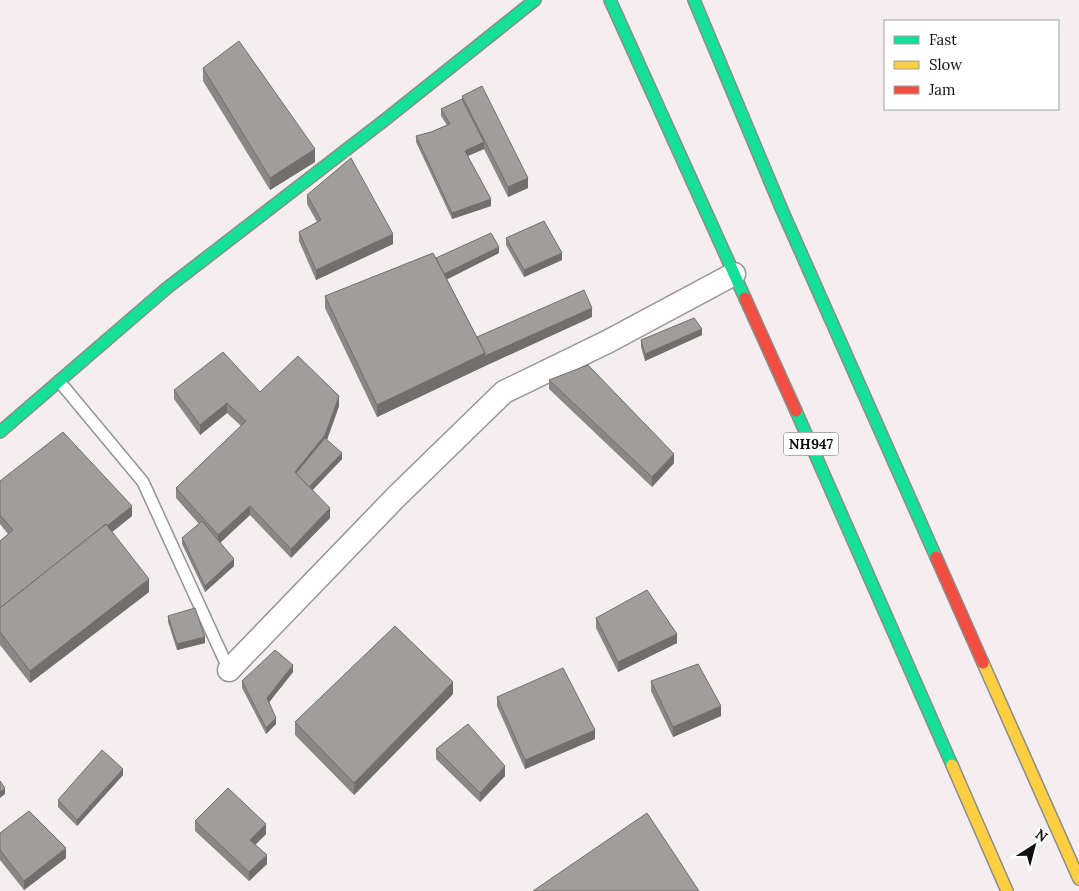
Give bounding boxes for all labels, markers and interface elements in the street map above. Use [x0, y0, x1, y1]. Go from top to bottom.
legend [884, 20, 1059, 110]
text: Fast [929, 30, 957, 49]
text: Slow [929, 55, 962, 74]
text: Jam [928, 80, 956, 99]
road number: NH947 [784, 432, 838, 456]
north arrow [1009, 821, 1059, 871]
text: N [1032, 825, 1051, 846]

